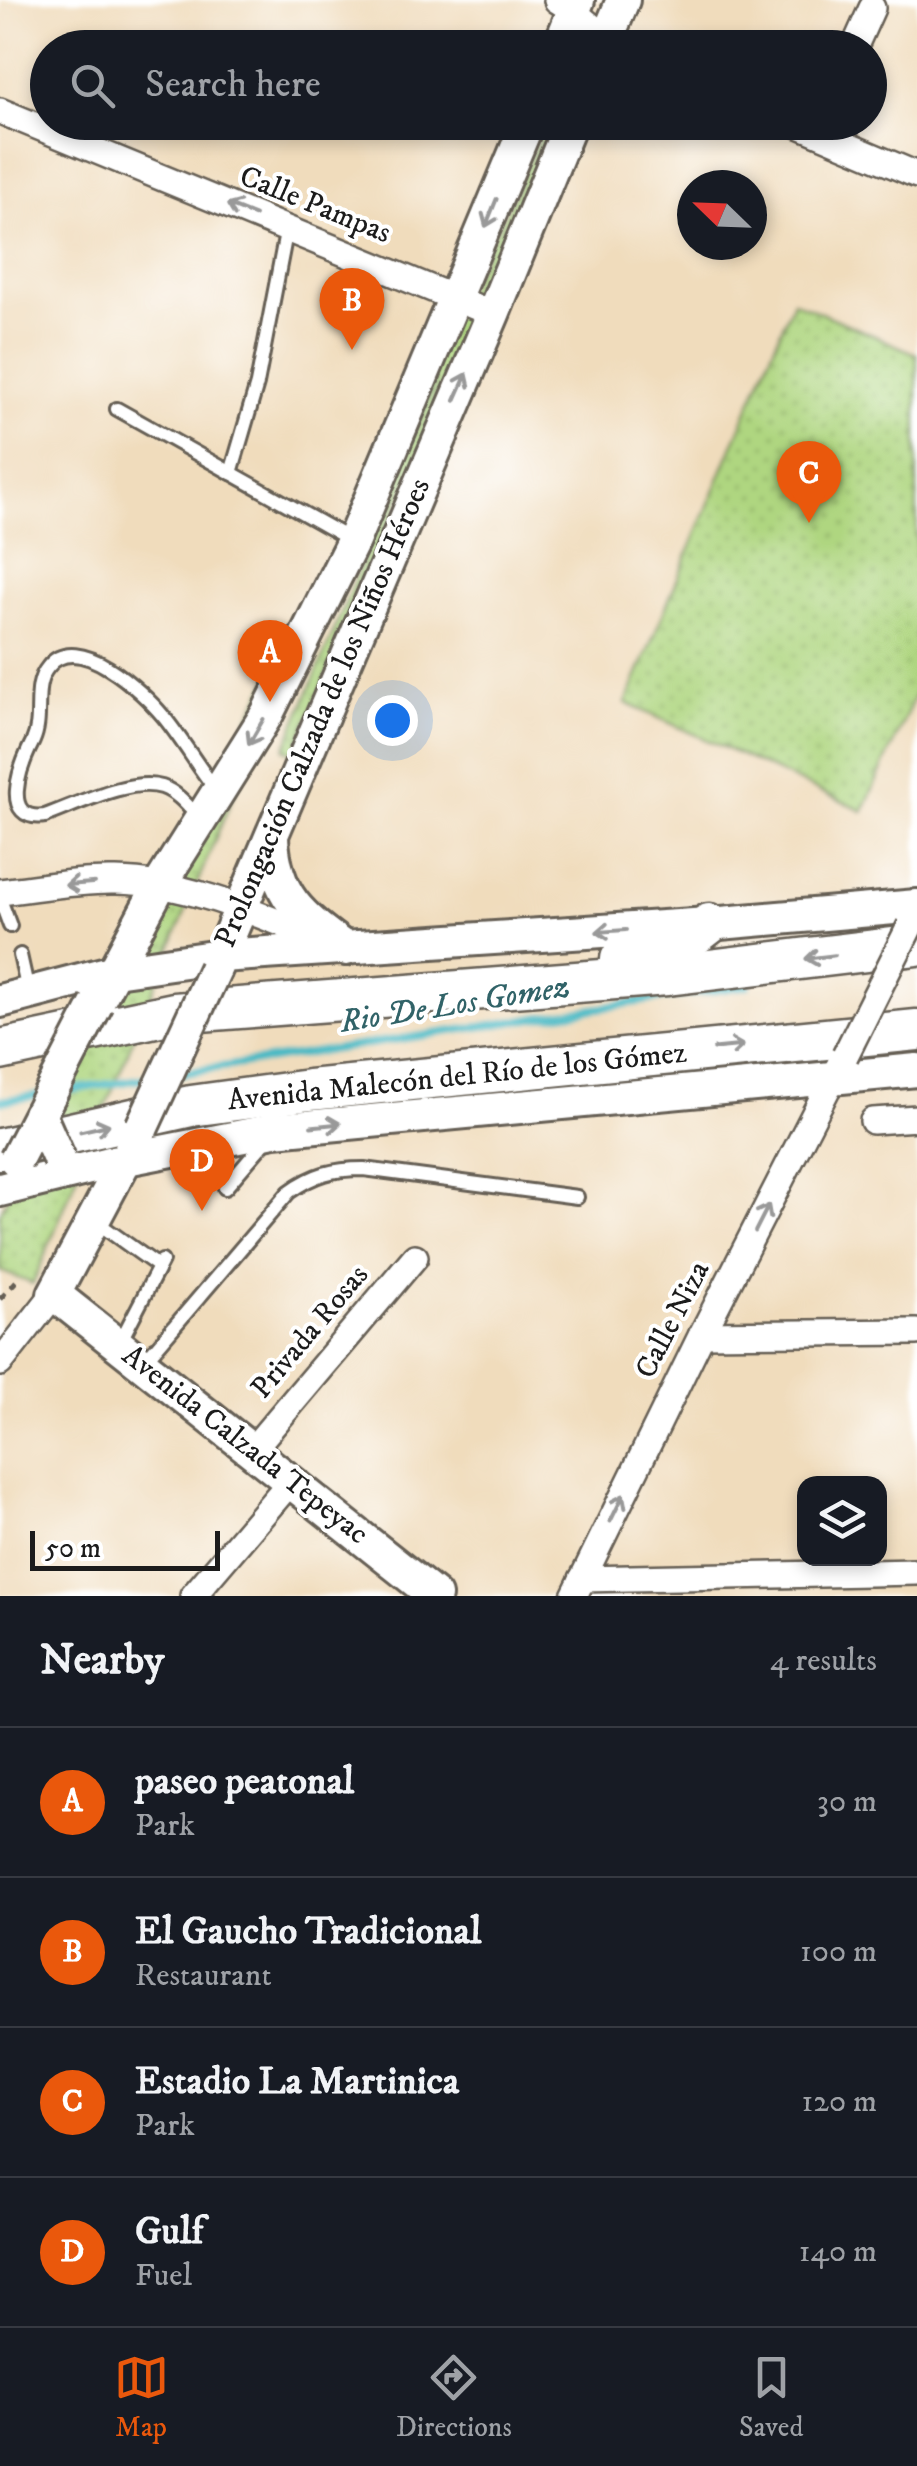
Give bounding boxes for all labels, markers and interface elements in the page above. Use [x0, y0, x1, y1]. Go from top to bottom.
search box [30, 30, 887, 140]
icon: search [65, 58, 120, 113]
text: Search here [145, 61, 321, 109]
street label: Calle Pampas [234, 158, 396, 252]
north arrow [677, 170, 767, 260]
one-way arrow [481, 197, 499, 228]
one-way arrow [227, 199, 257, 217]
pin: B [320, 268, 384, 350]
one-way arrow [453, 372, 471, 403]
pin: C [776, 440, 842, 523]
street label: Prolongación Calzada de los Niños Héroes [207, 473, 439, 953]
pin: A [238, 620, 302, 702]
your location [367, 695, 418, 746]
one-way arrow [246, 717, 266, 746]
one-way arrow [64, 875, 96, 894]
one-way arrow [595, 922, 627, 941]
one-way arrow [805, 948, 837, 967]
water label: Rio De Los Gomez [336, 967, 573, 1043]
street label: Avenida Malecón del Río de los Gómez [226, 1034, 688, 1120]
one-way arrow [713, 1038, 745, 1057]
one-way arrow [309, 1116, 341, 1135]
one-way arrow [78, 1118, 110, 1136]
pin: D [170, 1128, 234, 1211]
one-way arrow [753, 1203, 772, 1233]
street label: Calle Niza [628, 1255, 718, 1385]
street label: Privada Rosas [243, 1257, 377, 1407]
street label: Avenida Calzada Tepeyac [114, 1337, 376, 1553]
map controls [797, 1476, 887, 1566]
button: layers [797, 1476, 887, 1566]
one-way arrow [608, 1494, 627, 1524]
scale bar [30, 1526, 220, 1570]
text: 50 m [45, 1531, 101, 1566]
text: Nearby [40, 1635, 164, 1687]
text: 4 results [770, 1641, 877, 1681]
text: paseo peatonal [135, 1758, 354, 1806]
text: A [62, 1782, 83, 1822]
text: 30 m [817, 1782, 877, 1822]
text: Park [135, 1806, 195, 1846]
text: El Gaucho Tradicional [135, 1908, 481, 1956]
text: B [62, 1932, 83, 1972]
text: 100 m [800, 1932, 877, 1972]
text: Restaurant [135, 1956, 272, 1996]
text: Estadio La Martinica [135, 2058, 459, 2106]
text: C [62, 2082, 83, 2122]
text: 120 m [801, 2082, 877, 2122]
text: Park [135, 2106, 195, 2146]
text: Gulf [135, 2208, 203, 2256]
text: D [61, 2232, 84, 2272]
text: 140 m [799, 2232, 877, 2272]
text: Fuel [135, 2256, 192, 2296]
tab: Map [114, 2350, 169, 2445]
tab: Directions [396, 2350, 512, 2445]
tab: Saved [739, 2350, 803, 2445]

